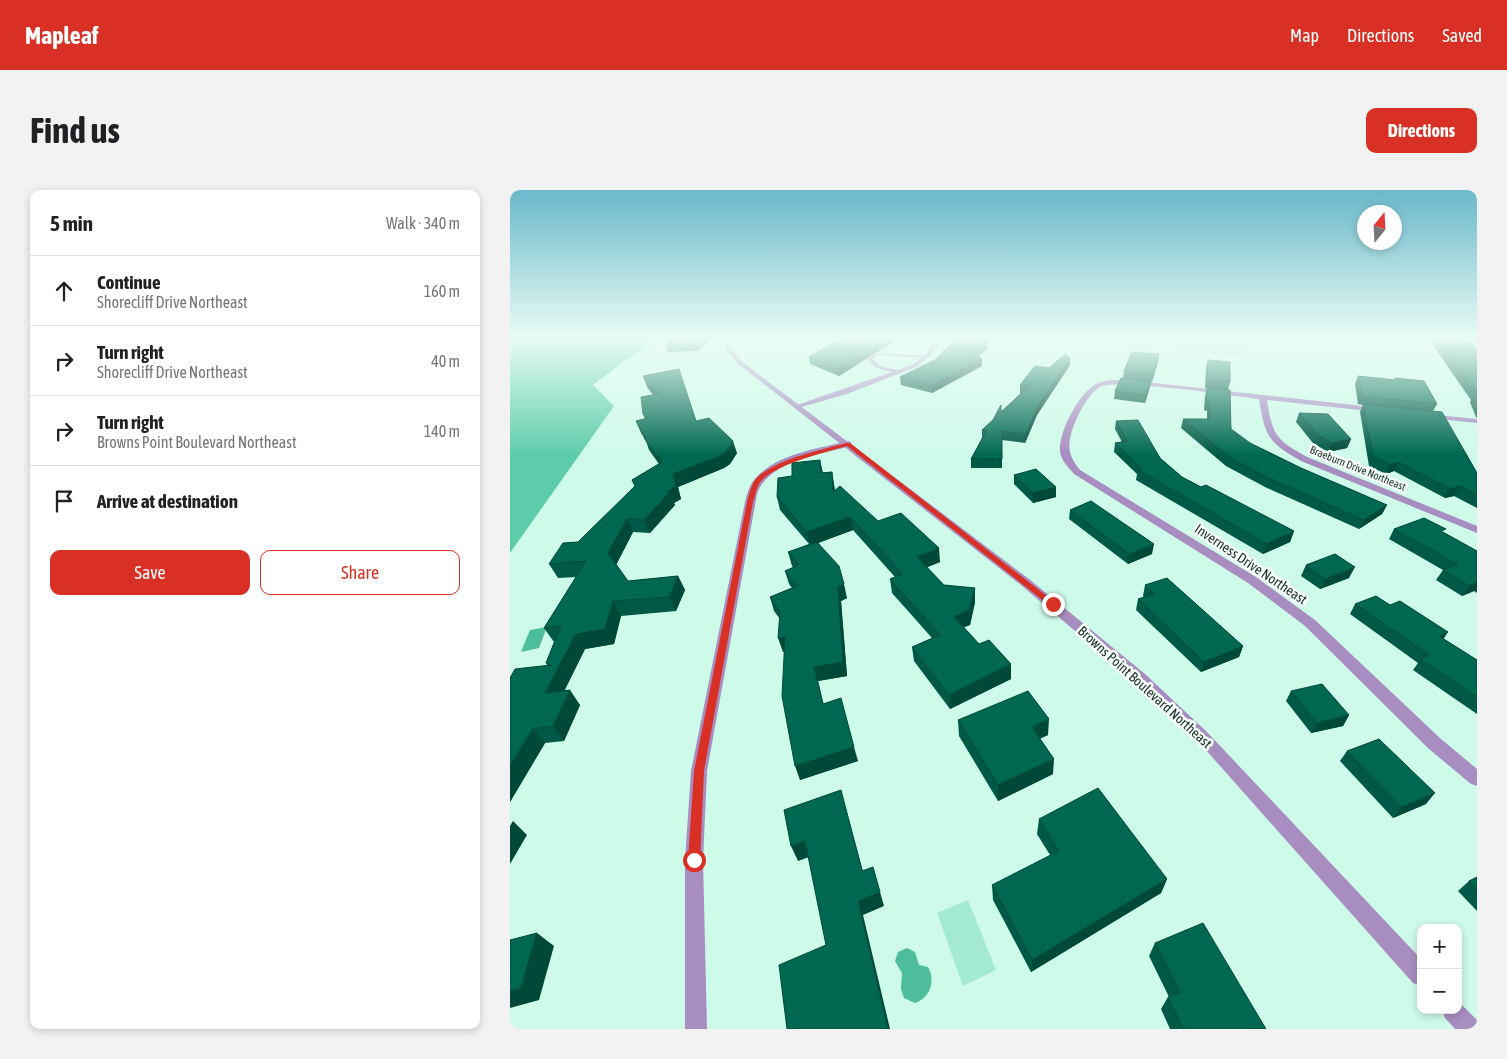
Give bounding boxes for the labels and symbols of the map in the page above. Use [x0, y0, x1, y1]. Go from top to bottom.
north arrow [1357, 205, 1402, 250]
street label: Braeburn Drive Northeast [1308, 443, 1408, 493]
street label: Inverness Drive Northeast [1192, 520, 1310, 608]
route end [1042, 593, 1065, 616]
street label: Browns Point Boulevard Northeast [1075, 623, 1215, 751]
route start [683, 849, 706, 872]

